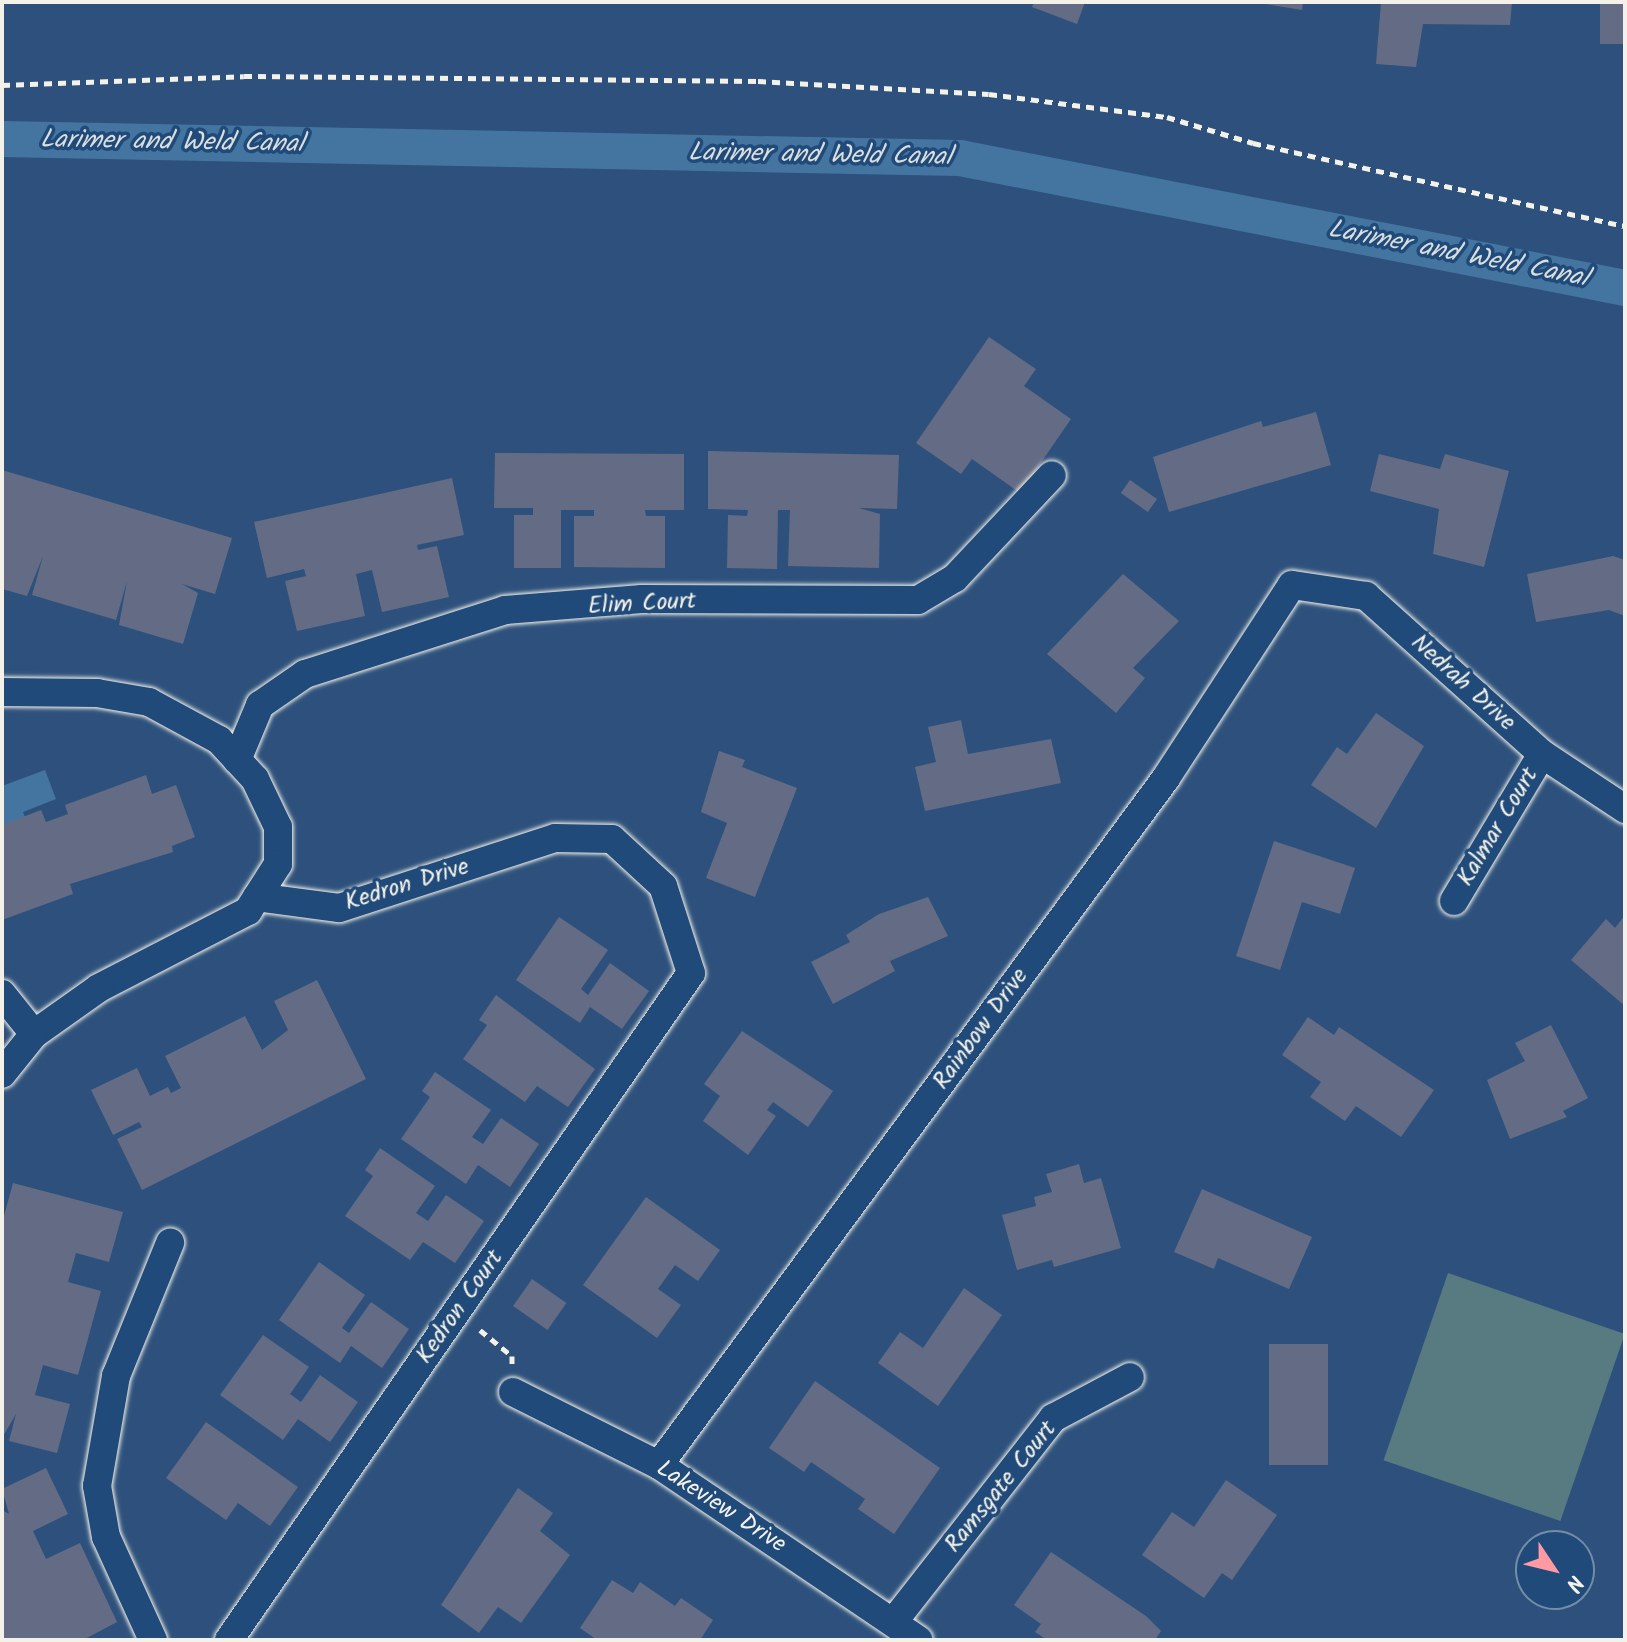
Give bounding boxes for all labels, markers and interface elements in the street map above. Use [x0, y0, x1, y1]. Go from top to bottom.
water label: Larimer and Weld Canal [40, 125, 304, 161]
water label: Larimer and Weld Canal [688, 138, 952, 174]
water label: Larimer and Weld Canal [1325, 214, 1591, 296]
street label: Elim Court [587, 587, 697, 621]
street label: Nedrah Drive [1405, 629, 1521, 737]
street label: Kalmar Court [1451, 762, 1545, 892]
street label: Kedron Drive [341, 852, 473, 918]
street label: Rainbow Drive [927, 963, 1035, 1095]
street label: Kedron Court [410, 1245, 510, 1369]
street label: Ramsgate Court [939, 1415, 1063, 1559]
street label: Lakeview Drive [651, 1454, 791, 1560]
north arrow [1515, 1530, 1595, 1610]
text: N [1555, 1567, 1592, 1599]

